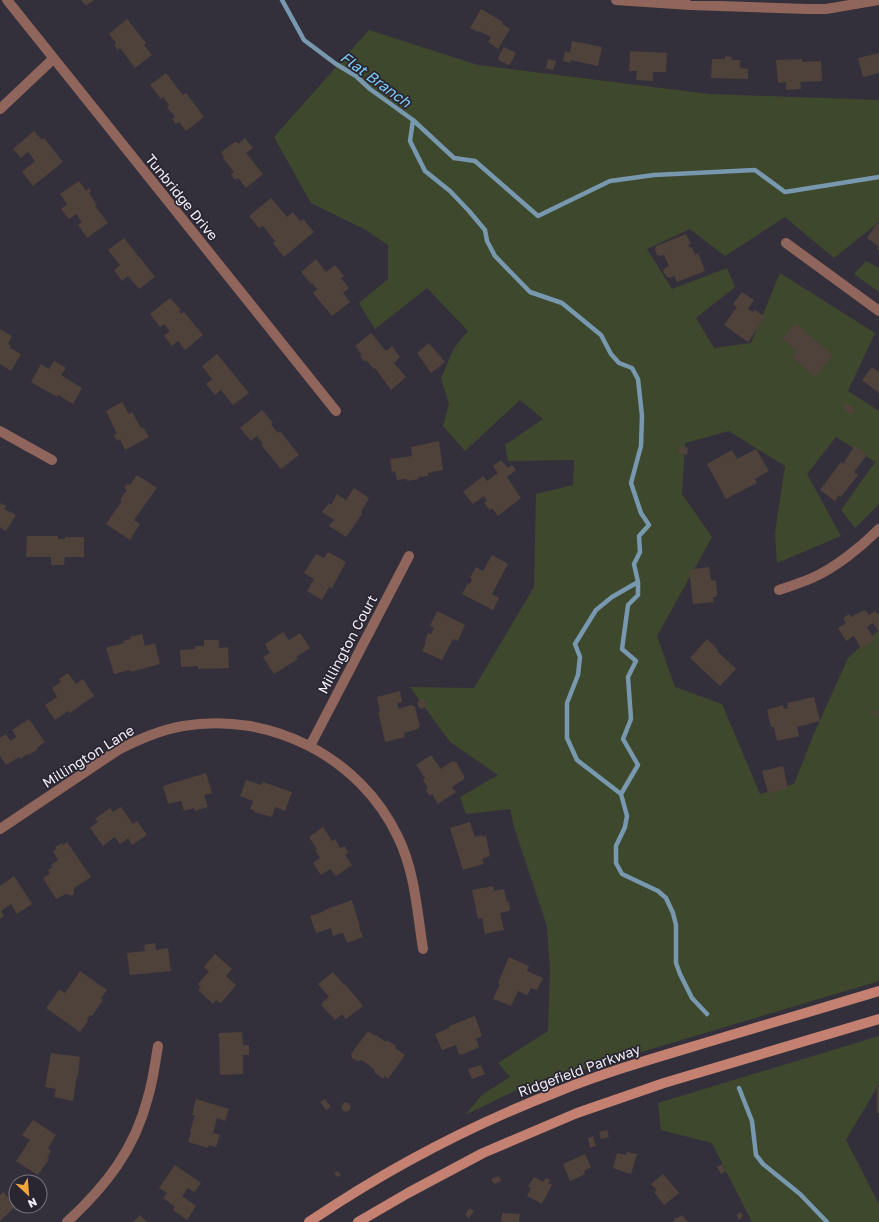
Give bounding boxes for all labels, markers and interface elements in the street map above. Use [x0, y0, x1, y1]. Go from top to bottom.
water label: Flat Branch [337, 47, 415, 111]
street label: Tunbridge Drive [142, 151, 222, 243]
street label: Millington Court [314, 592, 380, 696]
street label: Millington Lane [39, 721, 137, 791]
street label: Ridgefield Parkway [516, 1040, 643, 1100]
north arrow [8, 1174, 48, 1214]
text: N [26, 1196, 39, 1211]

